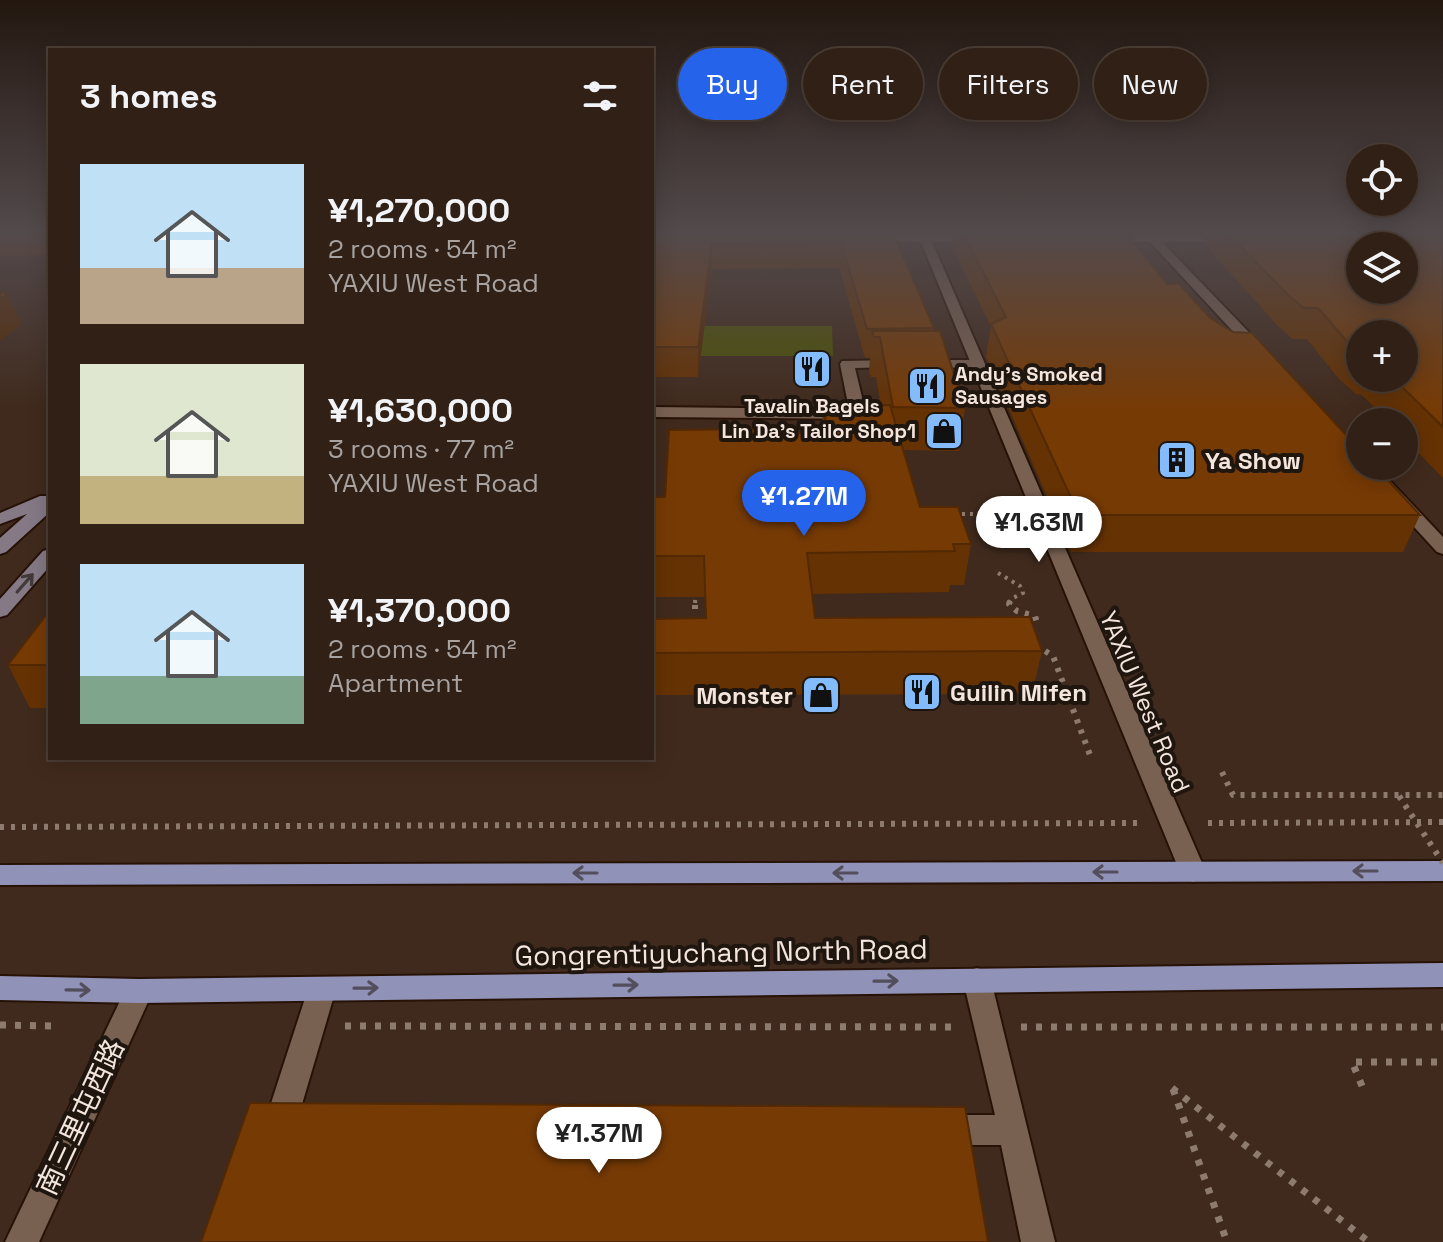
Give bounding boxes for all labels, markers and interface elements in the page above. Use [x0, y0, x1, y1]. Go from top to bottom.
chip: Buy [678, 48, 787, 120]
chip: Rent [803, 48, 923, 120]
chip: Filters [939, 48, 1078, 120]
chip: New [1094, 48, 1207, 120]
icon: filters [578, 74, 622, 118]
text: 3 homes [80, 75, 218, 118]
map controls [1346, 144, 1418, 480]
button: locate [1346, 144, 1418, 216]
text: ¥1,270,000 [328, 189, 510, 232]
icon: home [144, 196, 240, 292]
text: 2 rooms · 54 m² [328, 232, 517, 266]
button: layers [1346, 232, 1418, 304]
text: YAXIU West Road [328, 266, 539, 300]
button: + [1346, 320, 1418, 392]
restaurant icon: Tavalin Bagels [791, 348, 833, 390]
place label: Andy's Smoked Sausages [955, 361, 1103, 410]
restaurant icon: Andy's Smoked Sausages [906, 365, 948, 407]
text: ¥1,630,000 [328, 389, 513, 432]
place label: Tavalin Bagels [744, 393, 880, 419]
icon: home [144, 396, 240, 492]
button: − [1346, 408, 1418, 480]
shop icon: Lin Da's Tailor Shop1 [923, 410, 965, 452]
place label: Lin Da's Tailor Shop1 [721, 418, 916, 444]
text: 3 rooms · 77 m² [328, 432, 514, 466]
building icon: Ya Show [1156, 439, 1198, 481]
place label: Ya Show [1205, 445, 1301, 476]
text: YAXIU West Road [328, 466, 539, 500]
pin: ¥1.27M [739, 470, 869, 538]
text: ¥1.27M [760, 479, 848, 513]
pin: ¥1.63M [974, 496, 1104, 564]
text: ¥1.63M [994, 505, 1084, 539]
one-way arrow [16, 574, 34, 594]
text: ¥1,370,000 [328, 589, 511, 632]
icon: home [144, 596, 240, 692]
street label: YAXIU West Road [1093, 606, 1197, 798]
text: 2 rooms · 54 m² [328, 632, 517, 666]
text: Apartment [328, 666, 463, 700]
restaurant icon: Guilin Mifen [901, 671, 943, 713]
shop icon: Monster [800, 674, 842, 716]
place label: Guilin Mifen [950, 677, 1087, 708]
place label: Monster [696, 680, 793, 711]
one-way arrow [1092, 864, 1119, 880]
one-way arrow [1352, 864, 1379, 879]
one-way arrow [572, 865, 599, 881]
one-way arrow [832, 865, 859, 881]
street label: Gongrentiyuchang North Road [514, 930, 928, 974]
one-way arrow [872, 974, 899, 989]
one-way arrow [612, 977, 639, 993]
one-way arrow [352, 980, 379, 996]
one-way arrow [64, 982, 91, 998]
street label: 南三里屯西路 [28, 1033, 132, 1201]
pin: ¥1.37M [534, 1107, 664, 1175]
text: ¥1.37M [555, 1116, 643, 1150]

